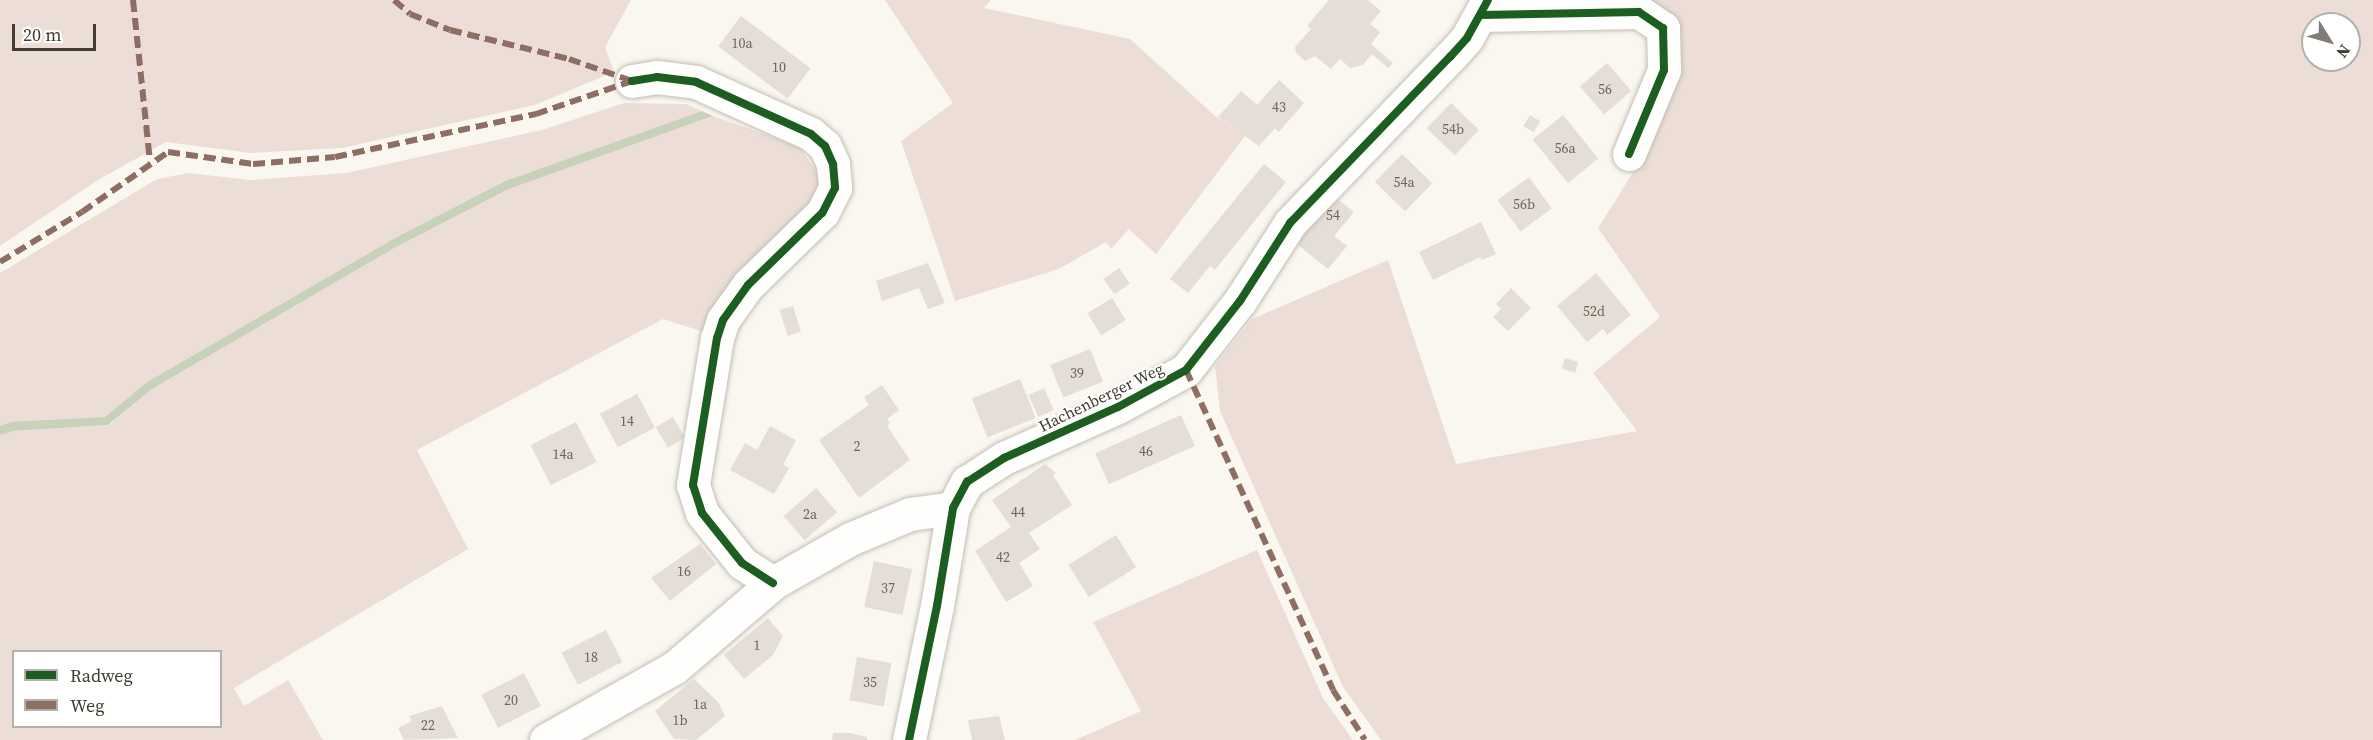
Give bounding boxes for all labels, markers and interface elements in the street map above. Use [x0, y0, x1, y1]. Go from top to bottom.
scale bar [15, 12, 99, 50]
north arrow [2301, 12, 2361, 72]
text: 20 m [23, 22, 61, 47]
house number: 10a [731, 35, 753, 51]
text: N [2331, 40, 2356, 63]
house number: 10 [772, 59, 786, 75]
house number: 56 [1598, 81, 1612, 97]
house number: 43 [1272, 99, 1286, 115]
house number: 54b [1442, 121, 1464, 137]
house number: 56a [1554, 140, 1576, 156]
house number: 54a [1393, 174, 1415, 190]
house number: 56b [1513, 196, 1535, 212]
house number: 54 [1326, 207, 1340, 223]
house number: 52d [1583, 303, 1605, 319]
street label: Hachenberger Weg [1035, 358, 1167, 436]
house number: 39 [1070, 365, 1084, 381]
house number: 14 [620, 413, 634, 429]
house number: 2 [854, 438, 860, 454]
house number: 46 [1139, 443, 1153, 459]
house number: 14a [552, 446, 574, 462]
house number: 44 [1011, 504, 1025, 520]
house number: 2a [803, 506, 817, 522]
house number: 42 [996, 549, 1010, 565]
house number: 16 [677, 563, 691, 579]
house number: 37 [881, 580, 895, 596]
house number: 1 [754, 637, 760, 653]
house number: 18 [584, 649, 598, 665]
legend [12, 650, 222, 728]
text: Radweg [70, 663, 133, 688]
house number: 35 [863, 674, 877, 690]
house number: 20 [504, 692, 518, 708]
text: Weg [70, 693, 105, 718]
house number: 1a [693, 696, 707, 712]
house number: 1b [672, 712, 688, 728]
house number: 22 [421, 717, 435, 733]

